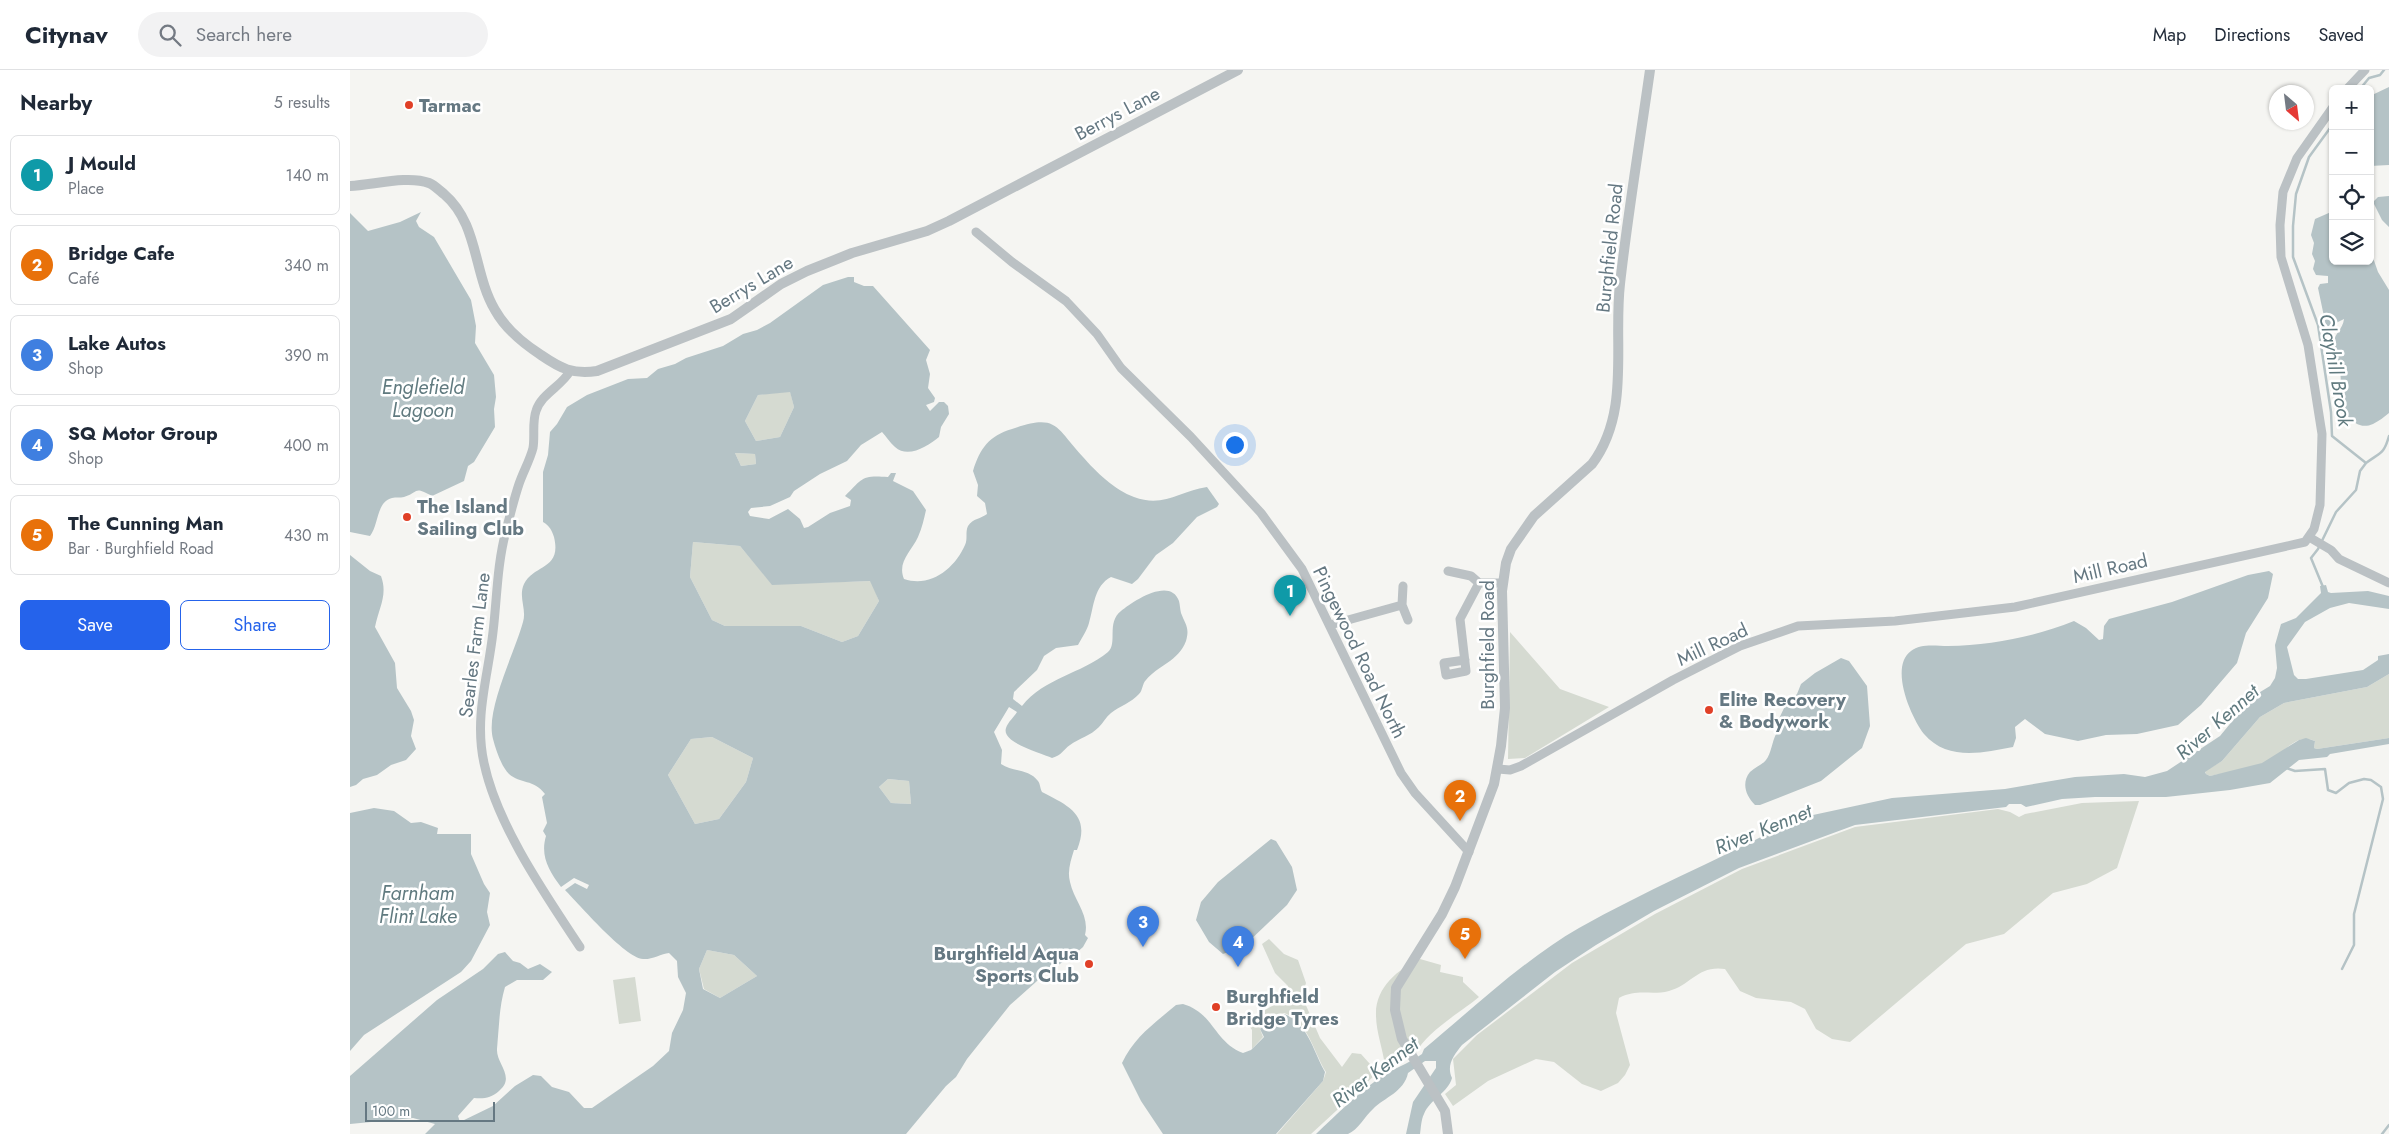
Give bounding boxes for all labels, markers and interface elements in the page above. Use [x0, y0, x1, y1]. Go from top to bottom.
search box [138, 12, 488, 57]
text: Citynav [25, 17, 108, 52]
icon: search [156, 21, 184, 49]
text: Search here [196, 21, 292, 48]
text: Map [2153, 22, 2186, 48]
text: Directions [2214, 22, 2290, 48]
text: Saved [2318, 22, 2364, 48]
street label: Berrys Lane [1070, 80, 1165, 147]
north arrow [2269, 85, 2314, 130]
map controls [2329, 85, 2374, 265]
button: + [2329, 85, 2374, 130]
text: Nearby [20, 88, 92, 118]
text: 5 results [274, 91, 330, 114]
place label: Tarmac [419, 92, 481, 119]
marker: Tarmac [403, 99, 415, 111]
button: − [2329, 130, 2374, 175]
text: J Mould [68, 150, 136, 177]
text: 1 [33, 164, 41, 187]
text: 140 m [286, 164, 329, 187]
button: locate [2329, 175, 2374, 220]
text: Place [68, 177, 104, 200]
street label: Burghfield Road [1589, 182, 1630, 314]
button: layers [2329, 220, 2374, 265]
text: Bridge Cafe [68, 240, 175, 267]
street label: Berrys Lane [704, 249, 798, 320]
text: 2 [32, 254, 42, 277]
text: 340 m [284, 254, 329, 277]
text: Café [68, 267, 99, 290]
water label: Clayhill Brook [2311, 311, 2360, 430]
text: Lake Autos [68, 330, 166, 357]
text: 3 [32, 344, 42, 367]
text: 390 m [284, 344, 329, 367]
text: Shop [68, 357, 103, 380]
water label: Englefield Lagoon [382, 373, 465, 425]
text: SQ Motor Group [68, 420, 218, 447]
your location [1222, 432, 1248, 458]
text: 4 [31, 434, 43, 457]
text: 400 m [283, 434, 329, 457]
text: Shop [68, 447, 103, 470]
place label: The Island Sailing Club [417, 493, 524, 542]
text: The Cunning Man [68, 510, 224, 537]
marker: The Island Sailing Club [401, 511, 413, 523]
text: 5 [32, 524, 42, 547]
text: 430 m [284, 524, 329, 547]
text: Bar · Burghfield Road [68, 537, 214, 560]
street label: Mill Road [2070, 547, 2150, 590]
street label: Pingewood Road North [1306, 562, 1413, 743]
street label: Searles Farm Lane [452, 571, 497, 719]
pin: 1 [1274, 575, 1306, 616]
street label: Burghfield Road [1474, 580, 1501, 710]
button: Save [20, 600, 170, 650]
button: Share [180, 600, 330, 650]
street label: Mill Road [1672, 616, 1752, 673]
water label: River Kennet [2169, 677, 2266, 767]
place label: Elite Recovery & Bodywork [1719, 686, 1847, 735]
marker: Elite Recovery & Bodywork [1703, 704, 1715, 716]
pin: 2 [1444, 780, 1476, 821]
water label: River Kennet [1710, 796, 1817, 862]
water label: Farnham Flint Lake [379, 879, 457, 931]
pin: 3 [1127, 906, 1159, 947]
pin: 5 [1449, 918, 1481, 959]
pin: 4 [1222, 926, 1254, 967]
place label: Burghfield Aqua Sports Club [933, 940, 1079, 989]
marker: Burghfield Aqua Sports Club [1083, 958, 1095, 970]
place label: Burghfield Bridge Tyres [1226, 983, 1339, 1032]
marker: Burghfield Bridge Tyres [1210, 1001, 1222, 1013]
water label: River Kennet [1326, 1029, 1426, 1115]
scale bar [365, 1099, 495, 1122]
text: 100 m [372, 1101, 410, 1121]

